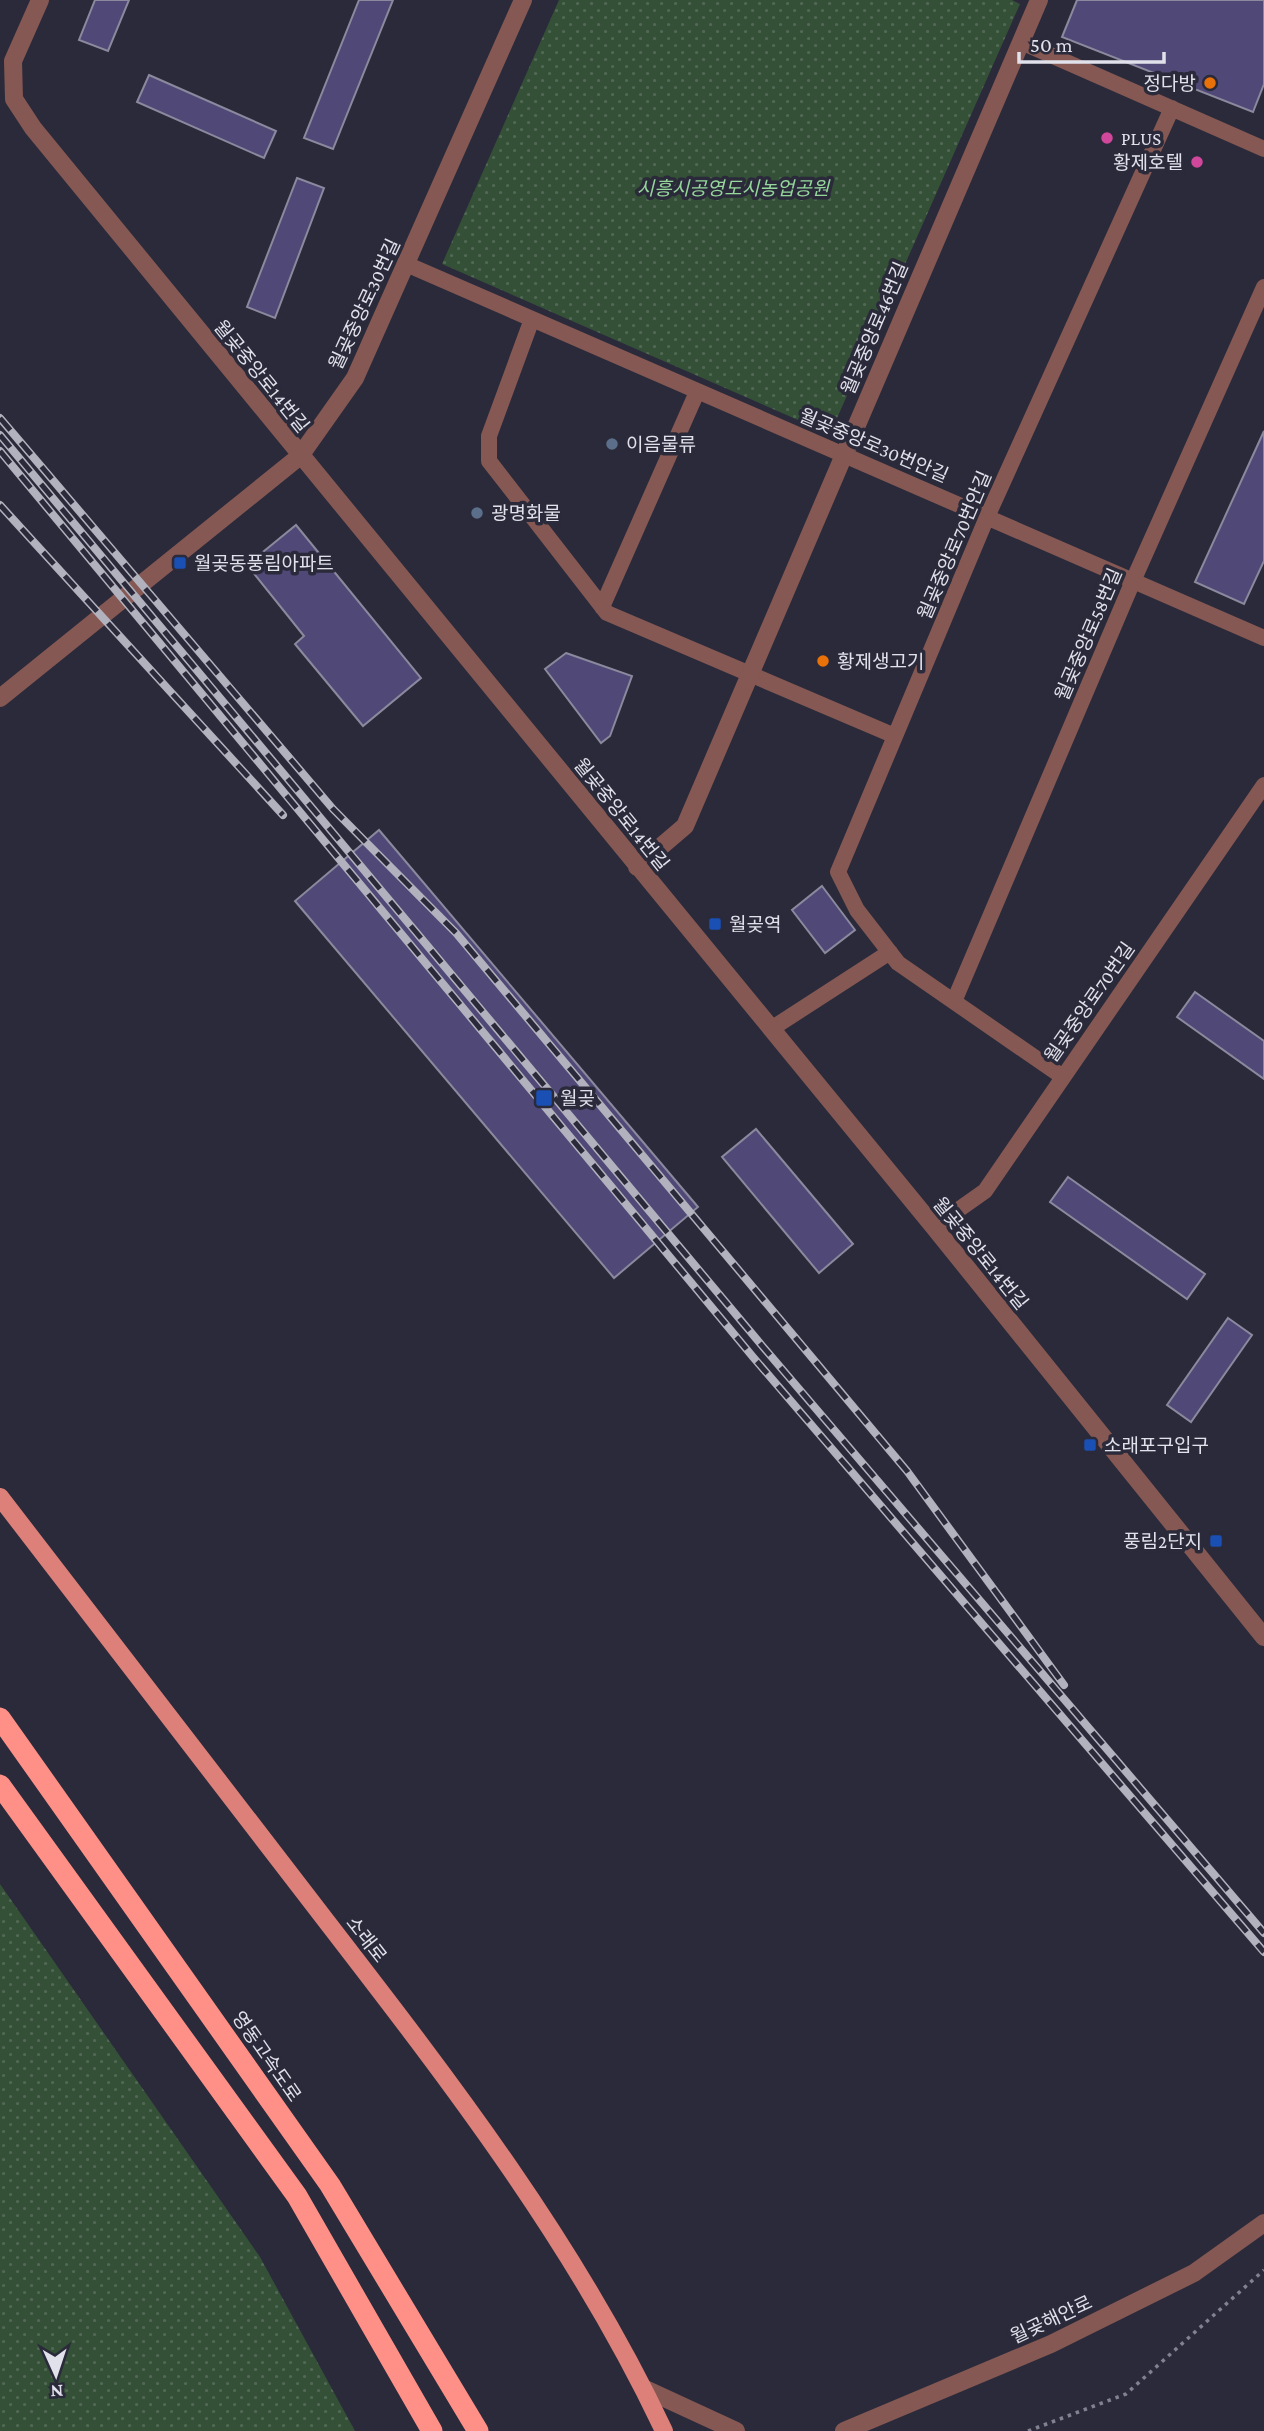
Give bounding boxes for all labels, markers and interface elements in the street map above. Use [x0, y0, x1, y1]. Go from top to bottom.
scale bar [1019, 21, 1164, 65]
text: 50 m [1030, 33, 1073, 57]
place label: 정다방 [1144, 73, 1196, 94]
marker: 정다방 [1202, 75, 1218, 91]
place label: PLUS [1121, 128, 1161, 149]
marker: PLUS [1099, 130, 1115, 146]
place label: 황제호텔 [1113, 152, 1183, 173]
marker: 황제호텔 [1189, 154, 1205, 170]
park label: 시흥시공영도시농업공원 [637, 178, 831, 199]
street label: 월곶중앙로30번길 [325, 235, 404, 373]
street label: 월곶중앙로46번길 [837, 259, 912, 398]
street label: 월곶중앙로14번길 [210, 316, 313, 437]
street label: 월곶중앙로30번안길 [796, 405, 951, 486]
place label: 이음물류 [626, 434, 696, 455]
marker: 이음물류 [604, 436, 620, 452]
street label: 월곶중앙로70번안길 [914, 468, 995, 623]
place label: 광명화물 [491, 503, 561, 524]
marker: 광명화물 [469, 505, 485, 521]
place label: 월곶동풍림아파트 [194, 553, 334, 574]
marker: 월곶동풍림아파트 [172, 555, 188, 571]
street label: 월곶중앙로58번길 [1051, 565, 1126, 703]
place label: 황제생고기 [837, 651, 924, 672]
marker: 황제생고기 [815, 653, 831, 669]
street label: 월곶중앙로14번길 [570, 754, 673, 875]
place label: 월곶역 [729, 914, 781, 935]
marker: 월곶역 [707, 916, 723, 932]
street label: 월곶중앙로70번길 [1040, 938, 1139, 1066]
marker: 월곶 [534, 1088, 554, 1108]
place label: 월곶 [560, 1088, 595, 1109]
street label: 월곶중앙로14번길 [929, 1193, 1032, 1314]
place label: 소래포구입구 [1104, 1435, 1209, 1456]
marker: 소래포구입구 [1082, 1437, 1098, 1453]
place label: 풍림2단지 [1123, 1531, 1202, 1552]
marker: 풍림2단지 [1208, 1533, 1224, 1549]
street label: 소래로 [342, 1912, 391, 1966]
street label: 영동고속도로 [228, 2007, 305, 2105]
street label: 월곶해안로 [1007, 2291, 1095, 2347]
north arrow [21, 2340, 91, 2410]
text: N [50, 2381, 64, 2402]

